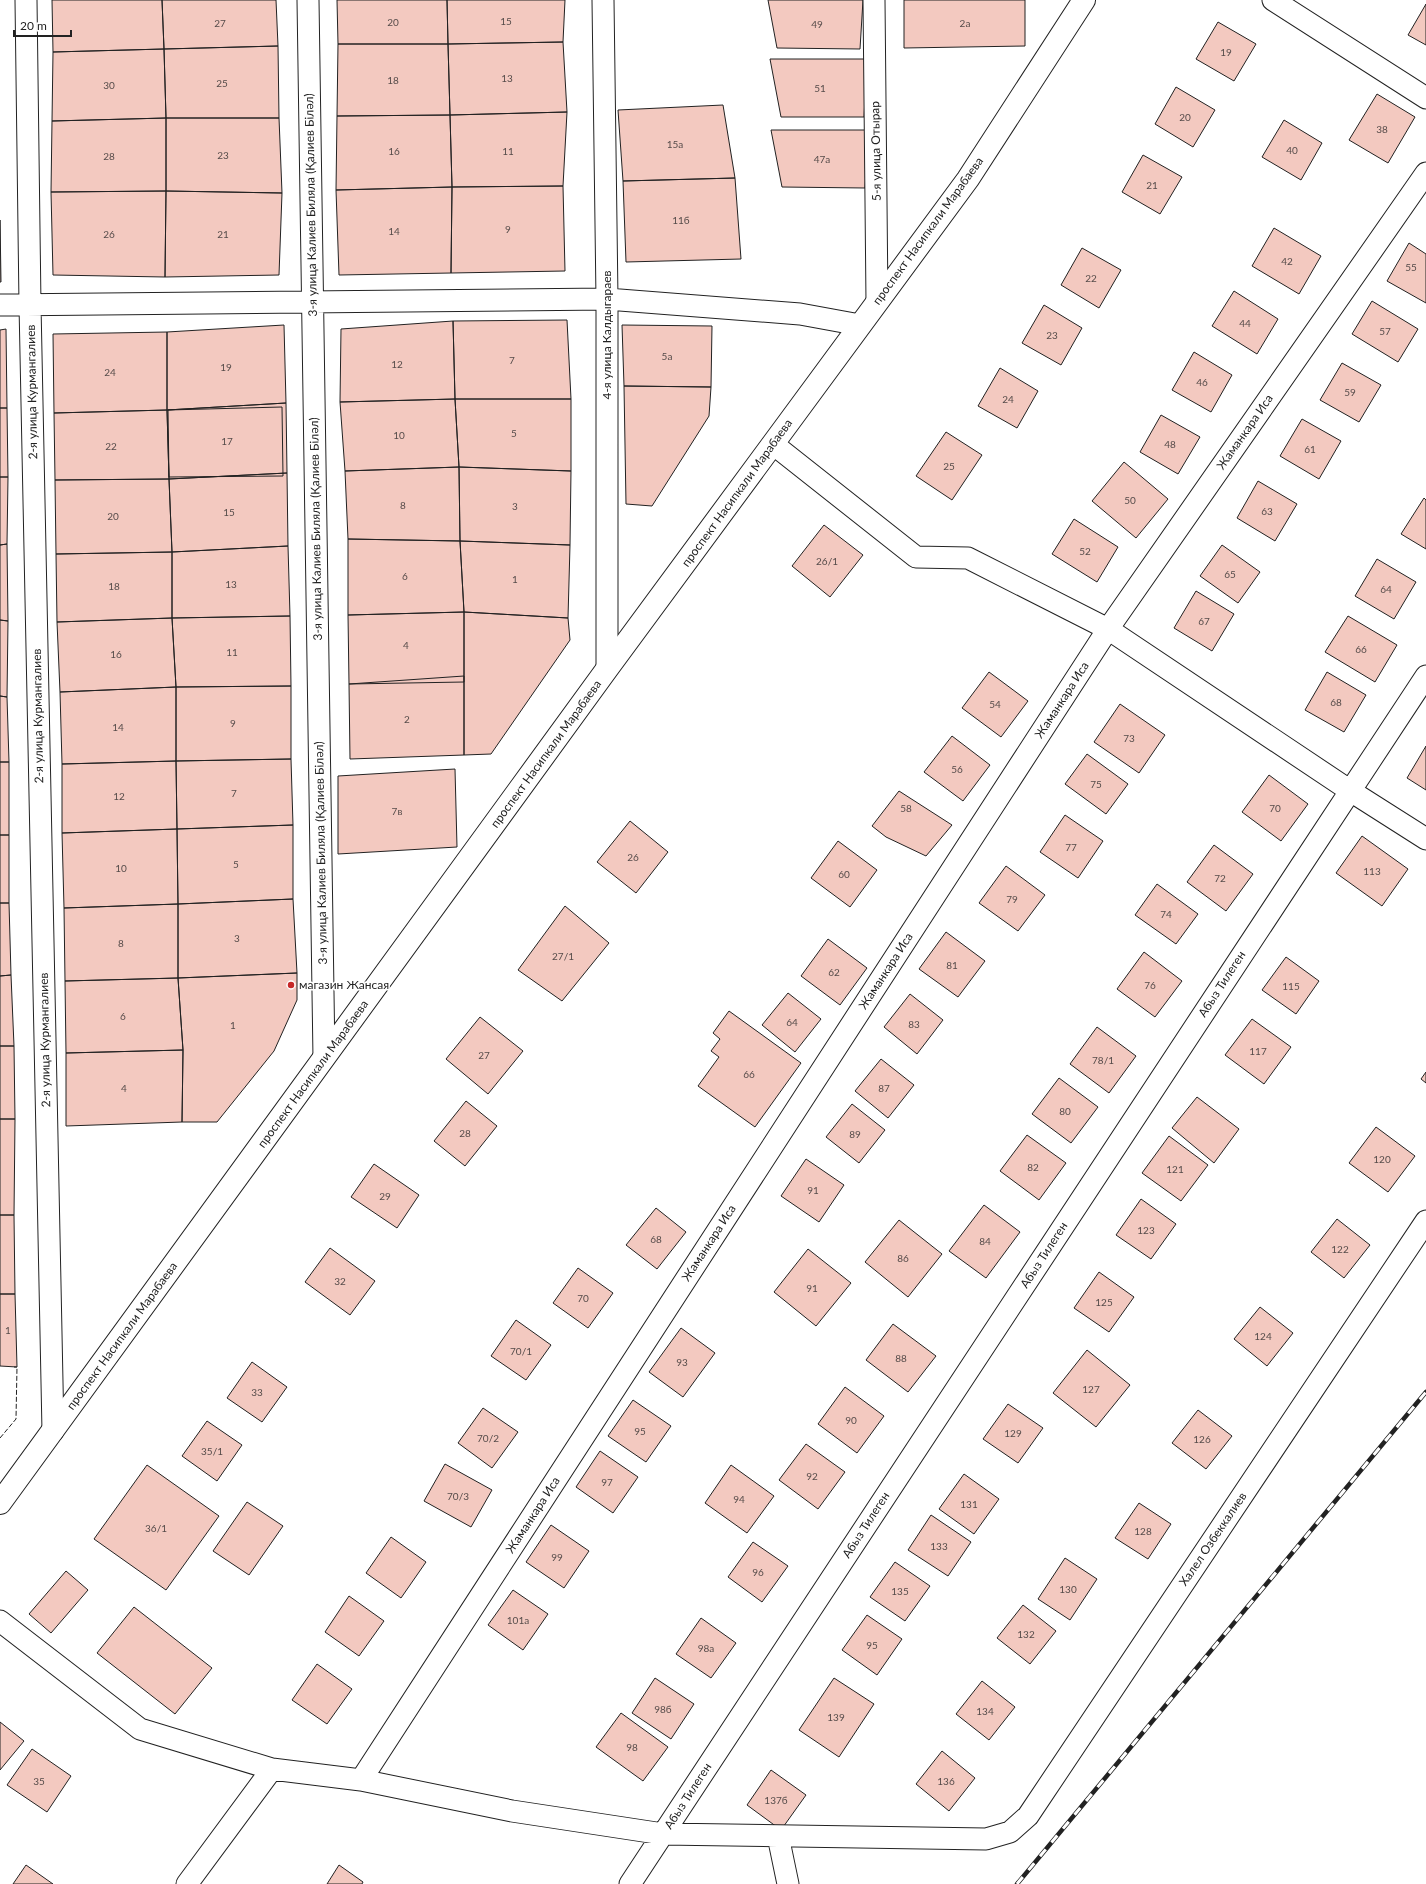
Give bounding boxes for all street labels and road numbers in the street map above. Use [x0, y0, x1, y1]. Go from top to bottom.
street label: 3-я улица Калиев Биляла (Қалиев Біләл) [301, 93, 320, 317]
street label: 5-я улица Отырар [867, 101, 884, 201]
street label: проспект Насипкали Марабаева [869, 154, 986, 307]
street label: 4-я улица Калдыгараев [599, 270, 614, 400]
street label: 2-я улица Курмангалиев [23, 324, 40, 460]
street label: Жаманкара Иса [1213, 391, 1276, 472]
street label: проспект Насипкали Марабаева [678, 416, 795, 569]
street label: 3-я улица Калиев Биляла (Қалиев Біләл) [306, 417, 325, 641]
street label: 2-я улица Курмангалиев [29, 648, 46, 784]
street label: Жаманкара Иса [1031, 659, 1092, 741]
street label: проспект Насипкали Марабаева [487, 677, 604, 830]
street label: 3-я улица Калиев Биляла (Қалиев Біләл) [311, 741, 330, 965]
street label: Жаманкара Иса [855, 930, 916, 1012]
street label: Абыз Тилеген [1195, 948, 1249, 1020]
street label: 2-я улица Курмангалиев [36, 972, 53, 1108]
street label: проспект Насипкали Марабаева [254, 997, 371, 1150]
street label: Жаманкара Иса [678, 1202, 739, 1284]
street label: Абыз Тилеген [1017, 1219, 1071, 1291]
street label: проспект Насипкали Марабаева [63, 1259, 180, 1412]
street label: Жаманкара Иса [502, 1474, 563, 1556]
street label: Абыз Тилеген [839, 1489, 893, 1561]
street label: Халел Озбеккалиев [1176, 1489, 1250, 1588]
street label: Абыз Тилеген [661, 1760, 715, 1832]

